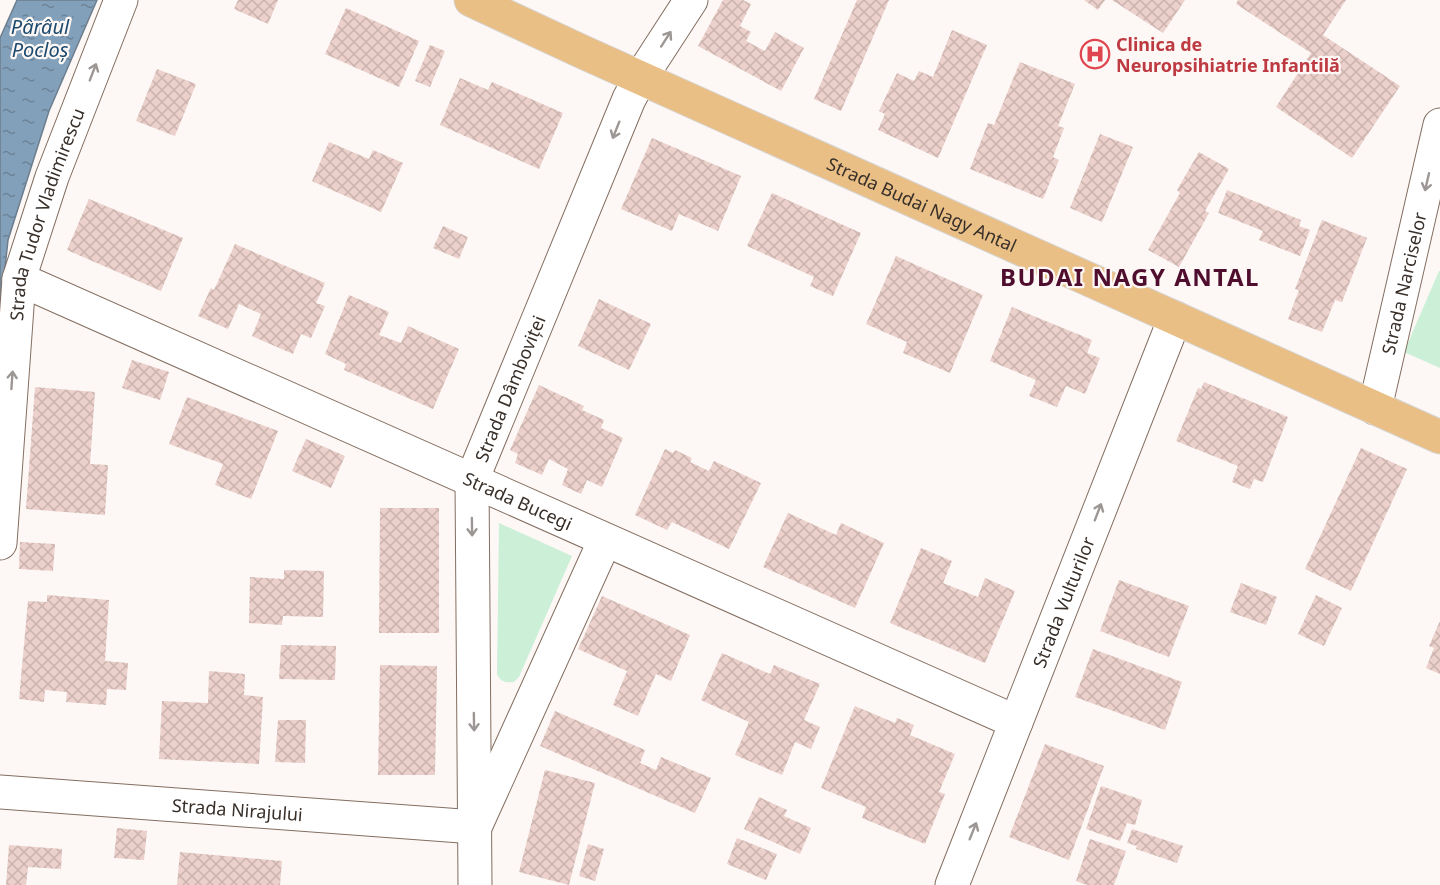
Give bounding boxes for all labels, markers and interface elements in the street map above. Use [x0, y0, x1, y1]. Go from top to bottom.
water label: Pârâul Pocloș [11, 13, 70, 63]
one-way arrow [659, 30, 672, 47]
place label: Clinica de Neuropsihiatrie Infantilă [1116, 32, 1340, 77]
hospital icon: Clinica de Neuropsihiatrie Infantilă [1079, 38, 1111, 70]
one-way arrow [88, 64, 99, 82]
street label: Strada Tudor Vladimirescu [4, 104, 90, 322]
one-way arrow [610, 120, 621, 139]
street label: Strada Budai Nagy Antal [823, 151, 1020, 257]
one-way arrow [1421, 172, 1432, 191]
street label: Strada Narciselor [1376, 209, 1432, 357]
district label: BUDAI NAGY ANTAL [1000, 260, 1260, 293]
street label: Strada Dâmboviței [469, 312, 551, 465]
one-way arrow [7, 371, 18, 391]
street label: Strada Bucegi [460, 466, 576, 535]
one-way arrow [1094, 504, 1105, 522]
one-way arrow [466, 517, 478, 537]
street label: Strada Vulturilor [1027, 533, 1100, 671]
one-way arrow [468, 712, 480, 732]
street label: Strada Nirajului [171, 793, 304, 826]
one-way arrow [968, 822, 979, 840]

